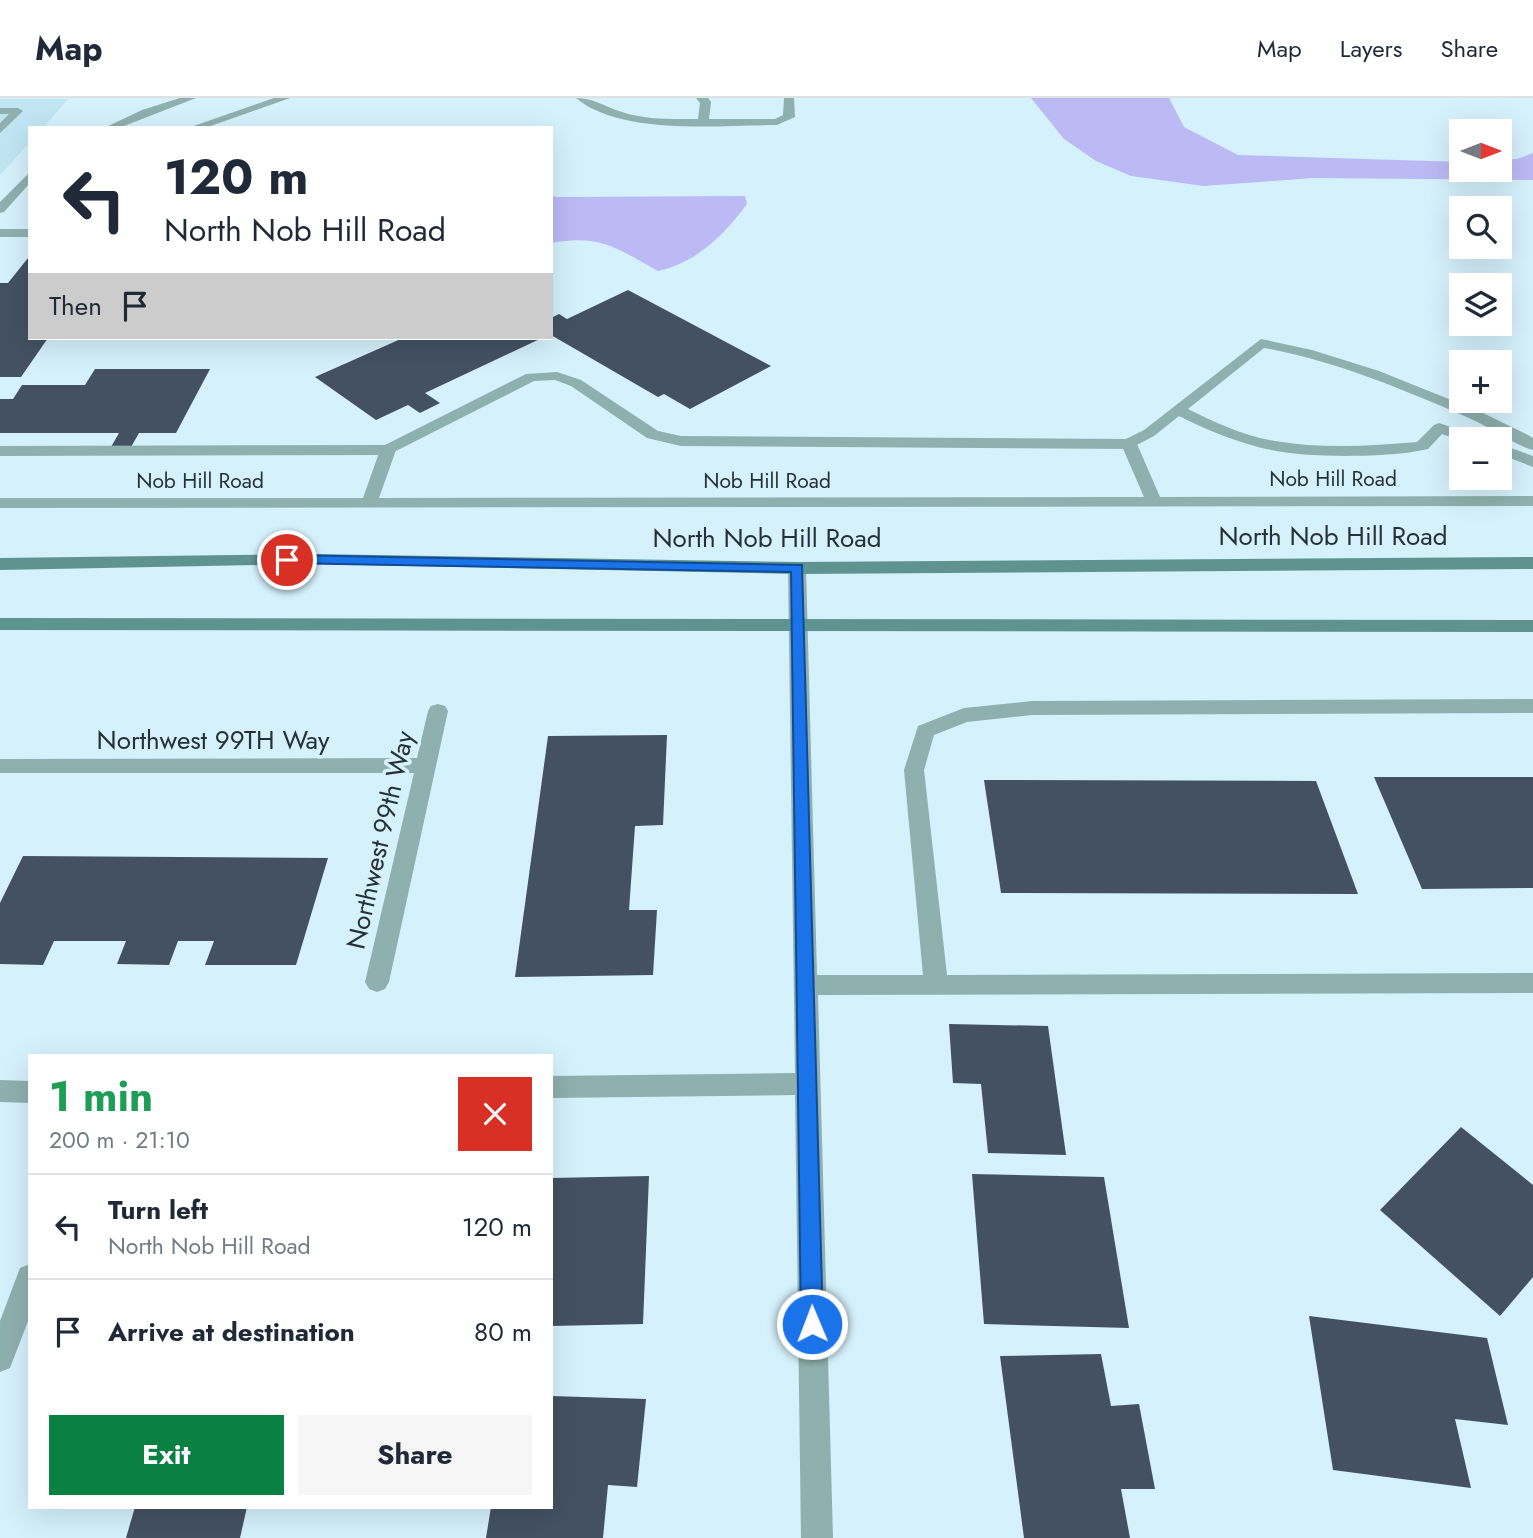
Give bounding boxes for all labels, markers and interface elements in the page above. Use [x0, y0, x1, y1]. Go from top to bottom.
text: Map [35, 25, 103, 72]
text: Map [1257, 31, 1302, 66]
text: Layers [1340, 31, 1402, 66]
text: Share [1440, 31, 1498, 66]
north arrow [1449, 119, 1512, 182]
map controls [1449, 119, 1512, 490]
text: 120 m [164, 142, 308, 212]
icon: left [49, 154, 140, 245]
button: search [1449, 196, 1512, 259]
text: North Nob Hill Road [164, 207, 446, 253]
button: layers [1449, 273, 1512, 336]
text: Then [49, 287, 102, 325]
icon: arrive [116, 287, 154, 325]
button: + [1449, 350, 1512, 413]
button: − [1449, 427, 1512, 490]
street label: Nob Hill Road [1269, 464, 1397, 494]
street label: Nob Hill Road [136, 466, 264, 496]
street label: Nob Hill Road [703, 466, 831, 496]
street label: North Nob Hill Road [1218, 517, 1448, 555]
street label: North Nob Hill Road [652, 519, 882, 557]
pin [257, 530, 317, 590]
icon: arrive [268, 541, 306, 579]
street label: Northwest 99TH Way [97, 721, 330, 759]
street label: Northwest 99th Way [336, 727, 424, 953]
text: 1 min [49, 1066, 153, 1127]
button: close [458, 1077, 532, 1151]
text: 200 m · 21:10 [49, 1123, 190, 1157]
text: Turn left [108, 1191, 208, 1229]
icon: left [49, 1208, 87, 1246]
text: 120 m [462, 1208, 532, 1246]
text: North Nob Hill Road [108, 1229, 311, 1263]
position arrow [775, 1287, 849, 1361]
icon: arrive [49, 1313, 87, 1351]
text: Arrive at destination [108, 1313, 355, 1351]
text: 80 m [474, 1313, 532, 1351]
button: Exit [49, 1415, 284, 1495]
button: Share [298, 1415, 532, 1495]

